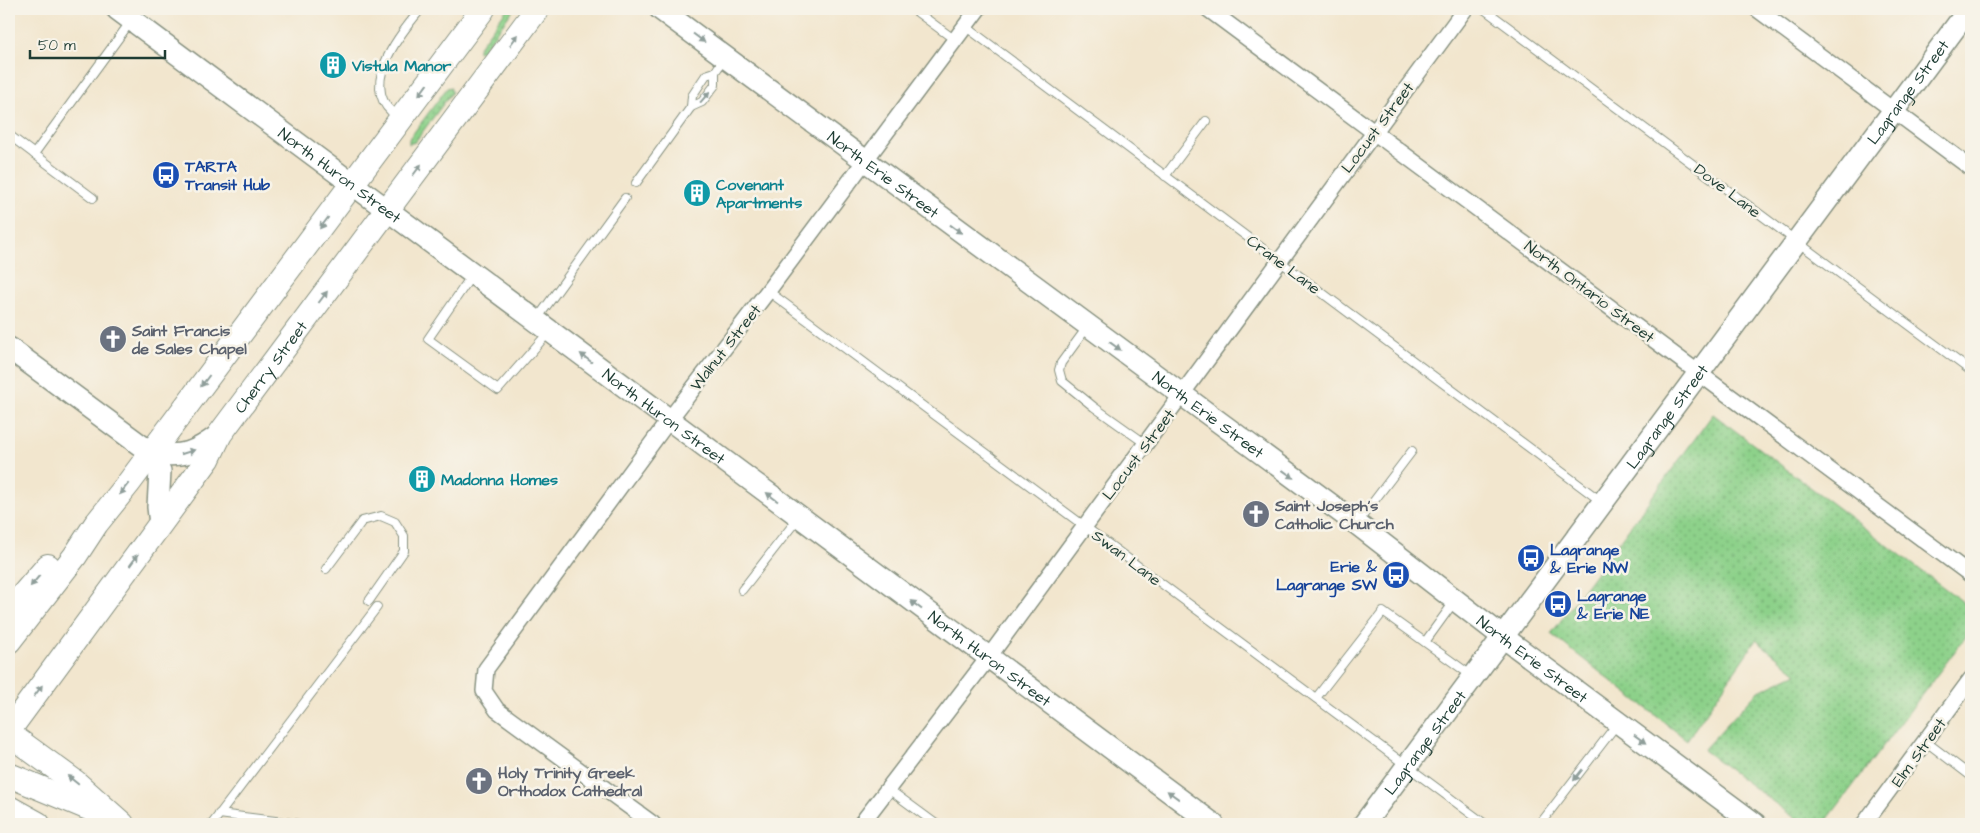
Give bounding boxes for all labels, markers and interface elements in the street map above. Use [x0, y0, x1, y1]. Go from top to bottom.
scale bar [30, 28, 165, 60]
one-way arrow [692, 33, 706, 43]
one-way arrow [508, 34, 519, 47]
text: 50 m [38, 35, 76, 56]
street label: Lagrange Street [1862, 35, 1955, 149]
building icon: Vistula Manor [318, 50, 348, 80]
place label: Vistula Manor [351, 55, 452, 77]
street label: Locust Street [1336, 77, 1420, 178]
one-way arrow [417, 83, 428, 96]
one-way arrow [699, 91, 711, 103]
street label: North Huron Street [274, 123, 406, 229]
street label: North Erie Street [823, 126, 944, 224]
place label: TARTA Transit Hub [184, 156, 270, 196]
street label: Dove Lane [1689, 158, 1766, 223]
bus stop icon: TARTA Transit Hub [151, 160, 181, 190]
one-way arrow [411, 164, 422, 177]
place label: Covenant Apartments [716, 174, 802, 214]
building icon: Covenant Apartments [682, 178, 712, 208]
one-way arrow [318, 216, 329, 229]
one-way arrow [949, 224, 963, 234]
street label: Crane Lane [1242, 230, 1325, 300]
street label: North Ontario Street [1520, 235, 1660, 348]
one-way arrow [318, 290, 328, 304]
street label: Walnut Street [685, 299, 767, 395]
street label: Cherry Street [229, 316, 313, 418]
place label: Saint Francis de Sales Chapel [131, 320, 247, 360]
church icon: Saint Francis de Sales Chapel [98, 324, 128, 354]
one-way arrow [1108, 341, 1121, 352]
one-way arrow [579, 353, 593, 363]
street label: Lagrange Street [1621, 359, 1714, 473]
street label: North Huron Street [598, 364, 730, 470]
street label: North Erie Street [1148, 366, 1269, 464]
one-way arrow [200, 374, 210, 388]
street label: Locust Street [1097, 404, 1181, 505]
one-way arrow [181, 447, 196, 455]
building icon: Madonna Homes [407, 464, 437, 494]
place label: Madonna Homes [441, 469, 558, 491]
one-way arrow [1281, 469, 1295, 479]
one-way arrow [119, 482, 130, 495]
one-way arrow [765, 492, 779, 502]
place label: Saint Joseph's Catholic Church [1274, 495, 1395, 535]
church icon: Saint Joseph's Catholic Church [1241, 499, 1271, 529]
street label: Swan Lane [1087, 524, 1166, 591]
place label: Lagrange & Erie NW [1549, 539, 1629, 579]
bus stop icon: Lagrange & Erie NW [1516, 543, 1546, 573]
one-way arrow [129, 553, 139, 567]
place label: Erie & Lagrange SW [1276, 556, 1378, 598]
bus stop icon: Erie & Lagrange SW [1381, 560, 1411, 590]
one-way arrow [30, 574, 41, 587]
place label: Lagrange & Erie NE [1576, 585, 1650, 625]
bus stop icon: Lagrange & Erie NE [1543, 589, 1573, 619]
one-way arrow [909, 600, 923, 610]
street label: North Huron Street [924, 606, 1056, 712]
street label: North Erie Street [1472, 611, 1593, 709]
one-way arrow [33, 684, 43, 698]
street label: Lagrange Street [1379, 685, 1472, 799]
street label: Elm Street [1886, 713, 1952, 791]
one-way arrow [1633, 734, 1647, 744]
place label: Holy Trinity Greek Orthodox Cathedral [498, 762, 643, 802]
church icon: Holy Trinity Greek Orthodox Cathedral [464, 766, 494, 796]
one-way arrow [1573, 769, 1583, 782]
one-way arrow [66, 775, 79, 786]
one-way arrow [1166, 790, 1180, 800]

